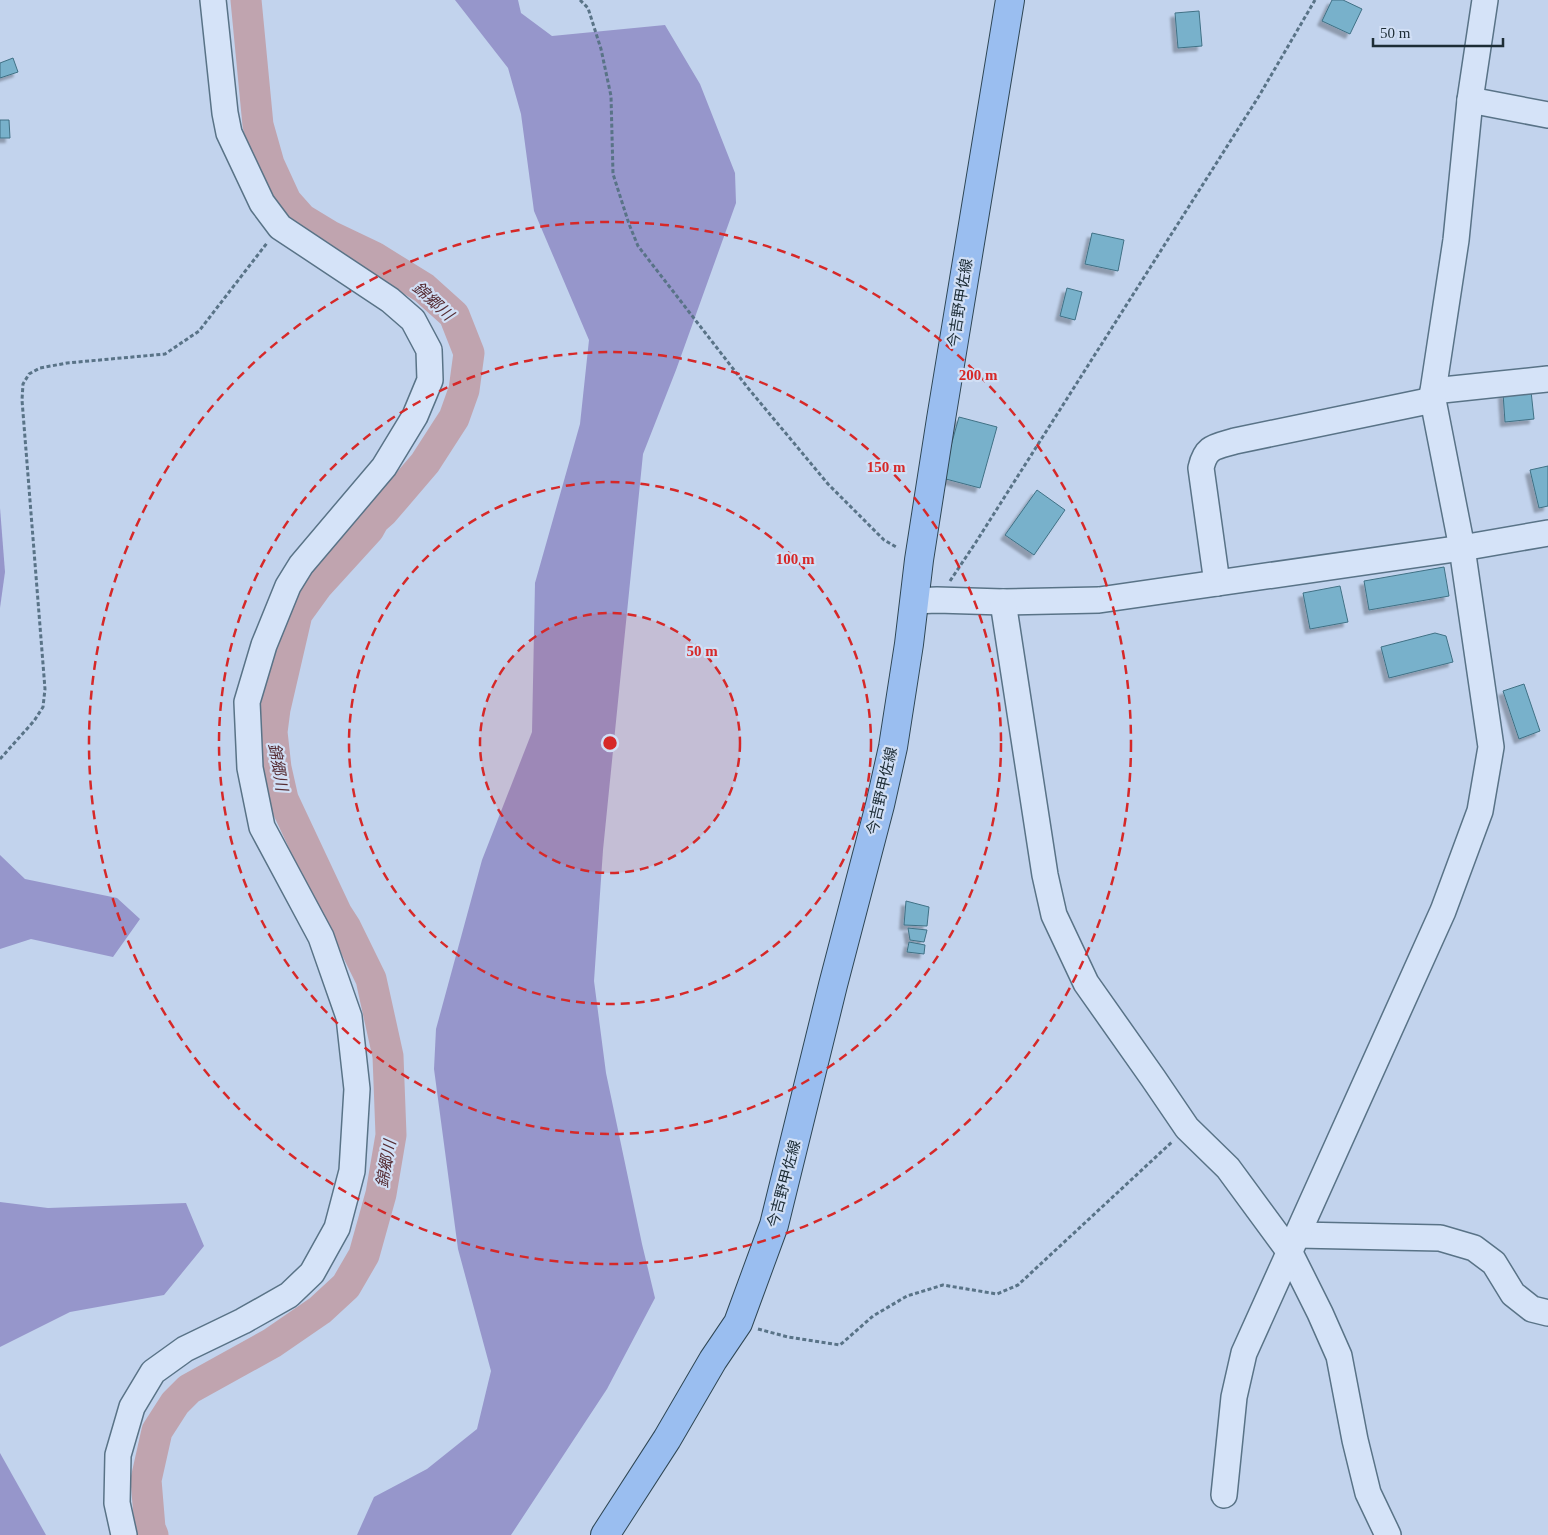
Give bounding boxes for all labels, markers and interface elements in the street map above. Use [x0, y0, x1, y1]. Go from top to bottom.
scale bar [1373, 15, 1503, 47]
text: 50 m [1380, 25, 1411, 41]
street label: 今吉野甲佐線 [945, 257, 975, 349]
water label: 錦郷川 [409, 279, 458, 325]
text: 200 m [959, 367, 998, 383]
text: 150 m [867, 459, 906, 475]
text: 100 m [776, 551, 815, 567]
text: 50 m [686, 643, 718, 659]
centre of rings [601, 734, 619, 752]
water label: 錦郷川 [265, 742, 291, 794]
street label: 今吉野甲佐線 [864, 745, 900, 837]
water label: 錦郷川 [373, 1137, 399, 1189]
street label: 今吉野甲佐線 [765, 1138, 803, 1230]

